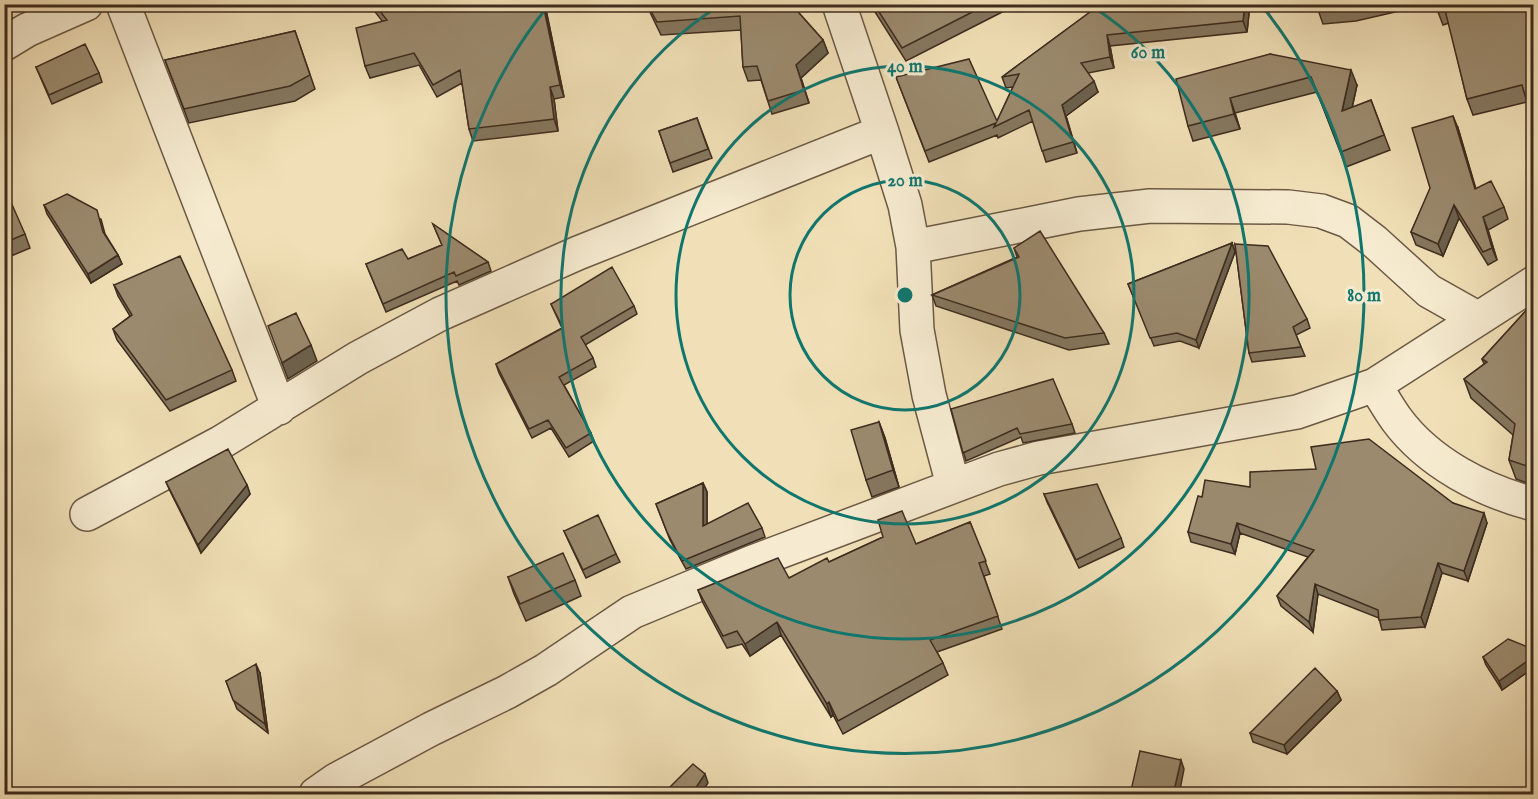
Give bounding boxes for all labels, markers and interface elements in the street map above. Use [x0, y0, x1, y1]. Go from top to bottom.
text: 60 m [1131, 42, 1165, 65]
text: 40 m [887, 56, 923, 79]
text: 20 m [887, 170, 923, 193]
centre of rings [895, 285, 915, 305]
text: 80 m [1347, 285, 1381, 308]

